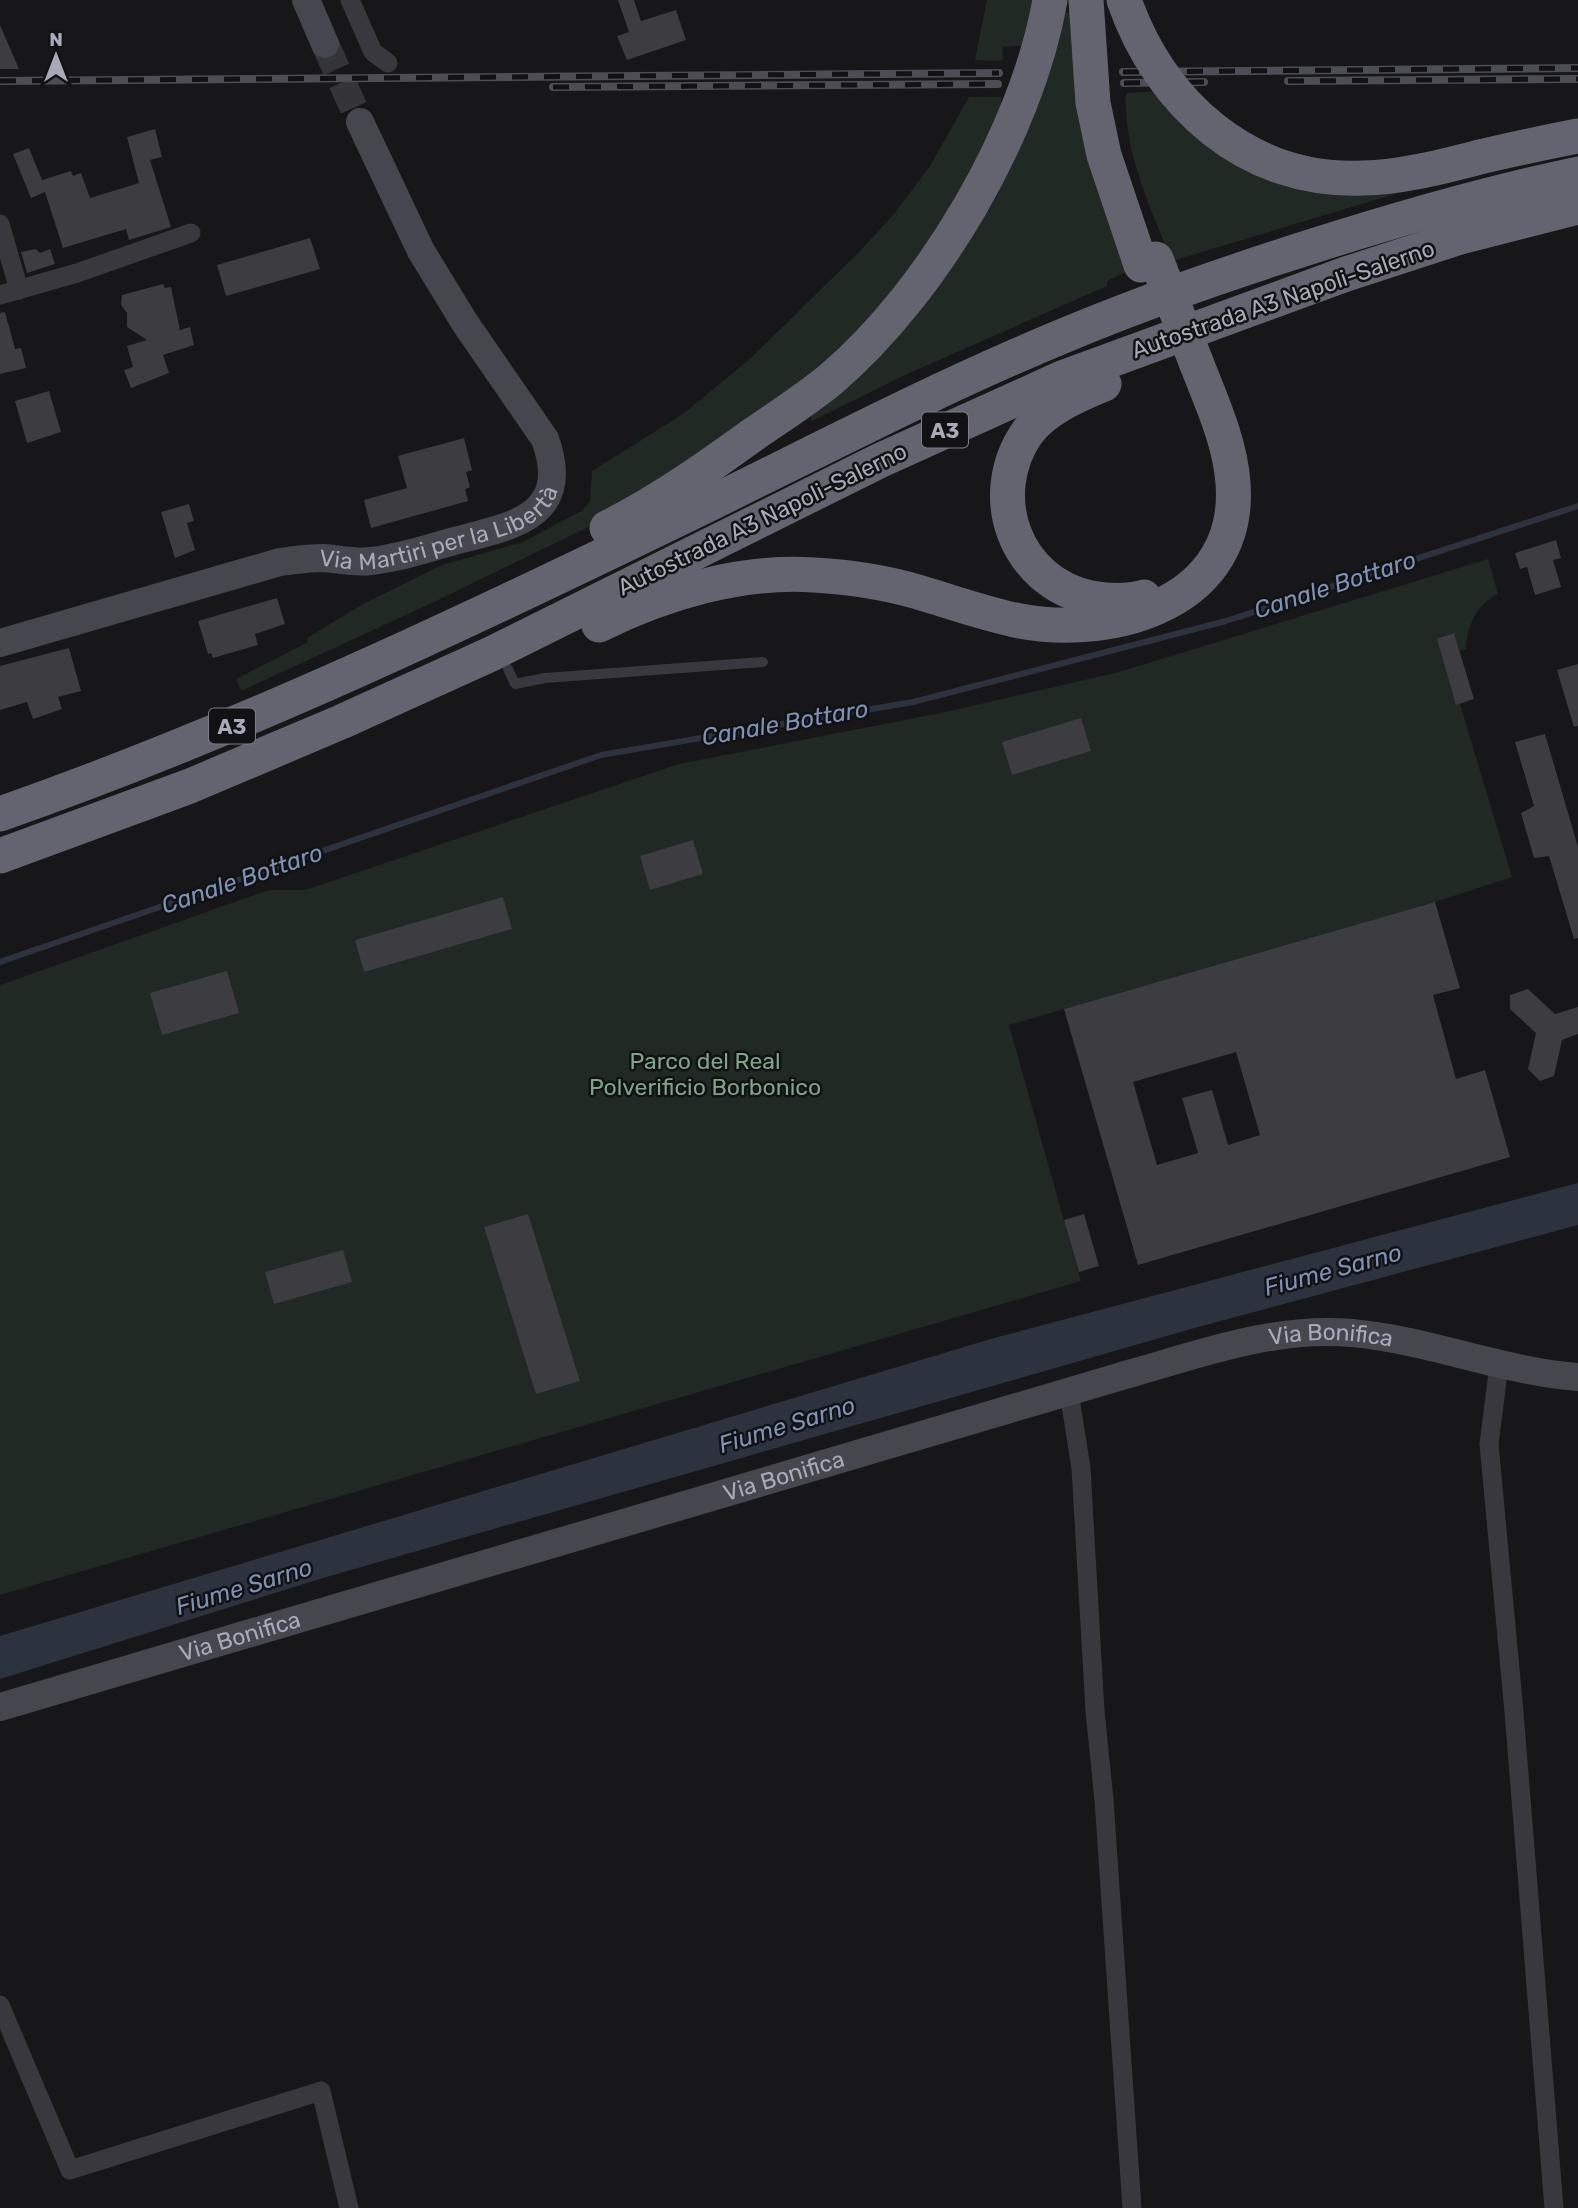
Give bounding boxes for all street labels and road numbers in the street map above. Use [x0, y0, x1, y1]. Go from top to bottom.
street label: Autostrada A3 Napoli-Salerno [1128, 234, 1438, 364]
road number: A3 [922, 412, 968, 448]
street label: Autostrada A3 Napoli-Salerno [613, 437, 911, 601]
street label: Via Martiri per la Libertà [318, 482, 564, 576]
road number: A3 [209, 708, 255, 744]
street label: Via Bonifica [1266, 1318, 1395, 1353]
street label: Via Bonifica [720, 1445, 848, 1507]
street label: Via Bonifica [176, 1605, 304, 1667]

